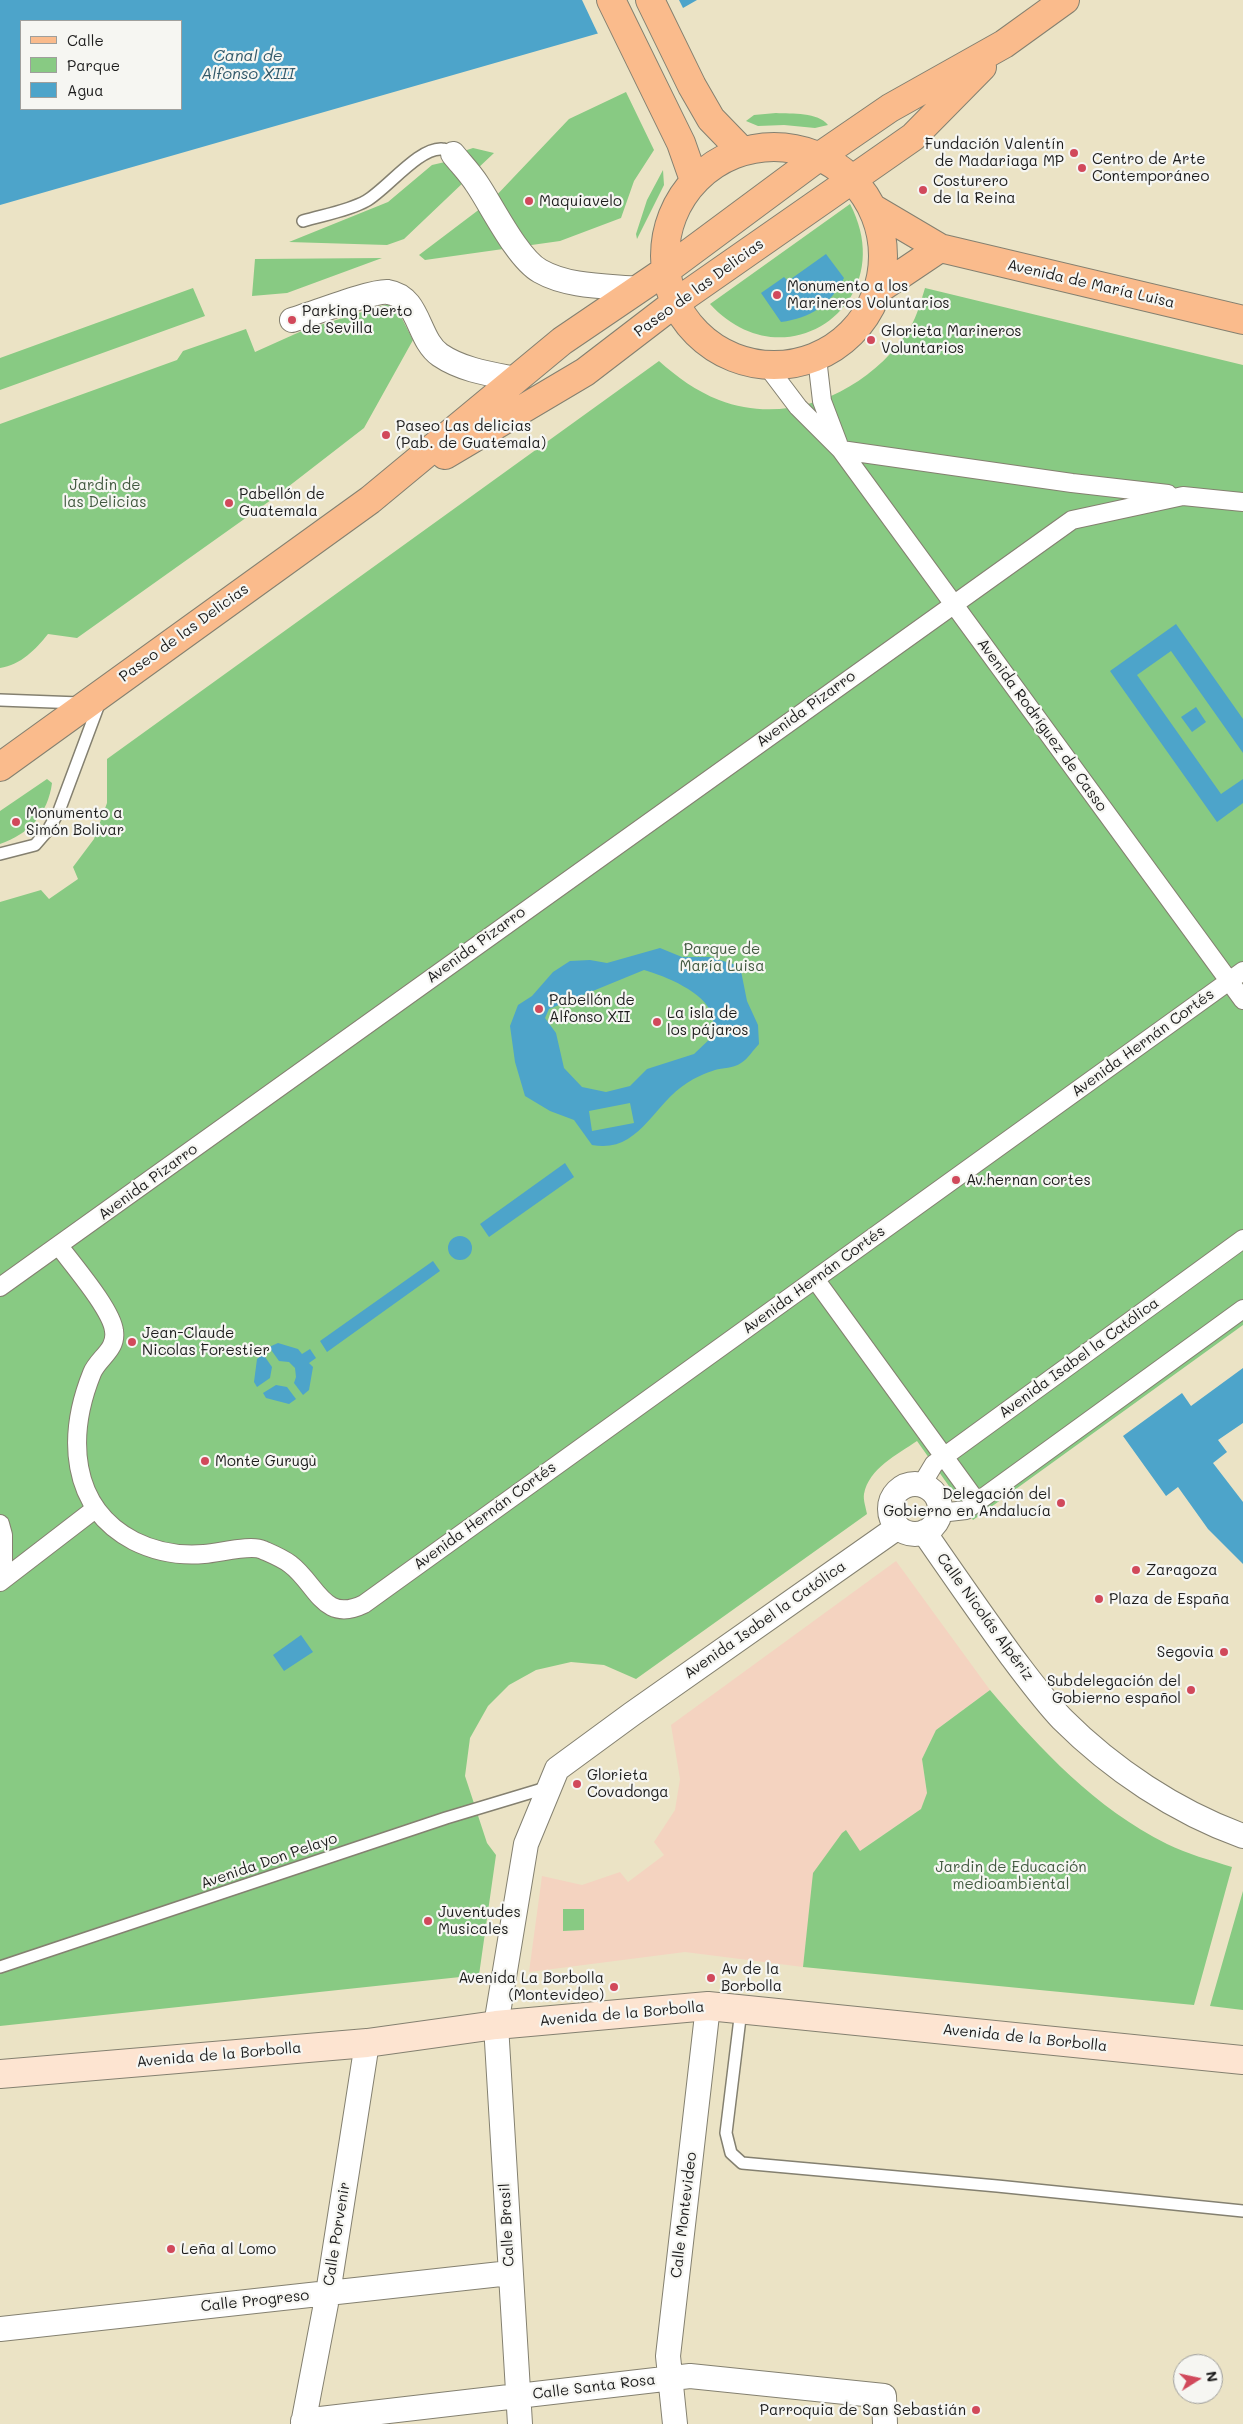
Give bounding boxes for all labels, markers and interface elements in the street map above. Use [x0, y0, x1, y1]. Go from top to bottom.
legend [20, 20, 182, 110]
text: Calle [67, 30, 104, 50]
water label: Canal de Alfonso XIII [201, 46, 295, 84]
text: Parque [67, 55, 120, 75]
text: Agua [67, 80, 104, 100]
place label: Fundación Valentín de Madariaga MP [925, 135, 1064, 170]
marker: Fundación Valentín de Madariaga MP [1068, 147, 1080, 159]
place label: Centro de Arte Contemporáneo [1092, 150, 1209, 185]
marker: Centro de Arte Contemporáneo [1076, 162, 1088, 174]
place label: Costurero de la Reina [933, 172, 1016, 207]
marker: Costurero de la Reina [917, 184, 929, 196]
place label: Maquiavelo [539, 192, 622, 210]
marker: Maquiavelo [523, 195, 535, 207]
street label: Paseo de las Delicias [631, 235, 767, 341]
street label: Avenida de María Luisa [1006, 256, 1176, 312]
place label: Monumento a los Marineros Voluntarios [787, 277, 950, 312]
marker: Monumento a los Marineros Voluntarios [771, 289, 783, 301]
place label: Parking Puerto de Sevilla [302, 302, 412, 337]
marker: Parking Puerto de Sevilla [286, 314, 298, 326]
place label: Glorieta Marineros Voluntarios [881, 322, 1022, 357]
marker: Glorieta Marineros Voluntarios [865, 334, 877, 346]
place label: Paseo Las delicias (Pab. de Guatemala) [396, 417, 546, 452]
marker: Paseo Las delicias (Pab. de Guatemala) [380, 429, 392, 441]
park label: Jardin de las Delicias [63, 476, 147, 511]
place label: Pabellón de Guatemala [239, 485, 325, 520]
marker: Pabellón de Guatemala [223, 497, 235, 509]
street label: Paseo de las Delicias [116, 580, 252, 686]
street label: Avenida Rodríguez de Casso [973, 635, 1111, 815]
street label: Avenida Pizarro [753, 667, 859, 751]
place label: Monumento a Simón Bolivar [26, 804, 124, 839]
marker: Monumento a Simón Bolivar [10, 816, 22, 828]
street label: Avenida Pizarro [423, 903, 529, 987]
park label: Parque de María Luisa [679, 940, 765, 975]
street label: Avenida Hernán Cortés [1068, 985, 1218, 1101]
place label: Pabellón de Alfonso XII [549, 991, 635, 1026]
marker: Pabellón de Alfonso XII [533, 1003, 545, 1015]
place label: La isla de los pájaros [667, 1004, 748, 1039]
marker: La isla de los pájaros [651, 1016, 663, 1028]
street label: Avenida Pizarro [95, 1140, 201, 1224]
place label: Av.hernan cortes [966, 1171, 1091, 1189]
marker: Av.hernan cortes [950, 1174, 962, 1186]
street label: Avenida Hernán Cortés [739, 1222, 889, 1338]
street label: Avenida Isabel la Católica [996, 1294, 1162, 1422]
place label: Jean-Claude Nicolas Forestier [142, 1324, 270, 1359]
marker: Jean-Claude Nicolas Forestier [126, 1336, 138, 1348]
place label: Monte Gurugù [215, 1452, 317, 1470]
marker: Monte Gurugù [199, 1455, 211, 1467]
street label: Avenida Hernán Cortés [410, 1458, 560, 1574]
place label: Delegación del Gobierno en Andalucía [883, 1485, 1051, 1520]
marker: Delegación del Gobierno en Andalucía [1055, 1497, 1067, 1509]
street label: Calle Nicolás Alpériz [933, 1550, 1037, 1684]
street label: Avenida Isabel la Católica [681, 1557, 849, 1683]
place label: Zaragoza [1146, 1561, 1218, 1579]
marker: Zaragoza [1130, 1564, 1142, 1576]
place label: Plaza de España [1109, 1590, 1229, 1608]
marker: Plaza de España [1093, 1593, 1105, 1605]
place label: Segovia [1157, 1643, 1214, 1661]
marker: Segovia [1218, 1646, 1230, 1658]
place label: Subdelegación del Gobierno español [1047, 1672, 1181, 1707]
marker: Subdelegación del Gobierno español [1185, 1684, 1197, 1696]
place label: Glorieta Covadonga [587, 1766, 669, 1801]
marker: Glorieta Covadonga [571, 1778, 583, 1790]
street label: Avenida Don Pelayo [198, 1829, 340, 1893]
park label: Jardin de Educación medioambiental [935, 1858, 1087, 1893]
place label: Juventudes Musicales [438, 1903, 521, 1938]
marker: Juventudes Musicales [422, 1915, 434, 1927]
place label: Av de la Borbolla [721, 1960, 782, 1995]
place label: Avenida La Borbolla (Montevideo) [458, 1969, 604, 2004]
marker: Av de la Borbolla [705, 1972, 717, 1984]
marker: Avenida La Borbolla (Montevideo) [608, 1981, 620, 1993]
street label: Avenida de la Borbolla [539, 1998, 705, 2030]
street label: Avenida de la Borbolla [942, 2020, 1108, 2056]
street label: Avenida de la Borbolla [136, 2039, 302, 2071]
street label: Calle Montevideo [667, 2151, 701, 2279]
street label: Calle Porvenir [320, 2181, 354, 2287]
street label: Calle Brasil [496, 2183, 518, 2267]
place label: Leña al Lomo [181, 2240, 276, 2258]
marker: Leña al Lomo [165, 2243, 177, 2255]
street label: Calle Progreso [200, 2286, 310, 2316]
north arrow [1173, 2354, 1223, 2404]
text: N [1202, 2370, 1223, 2383]
street label: Calle Santa Rosa [532, 2371, 656, 2403]
place label: Parroquia de San Sebastián [760, 2401, 966, 2419]
marker: Parroquia de San Sebastián [970, 2404, 982, 2416]

